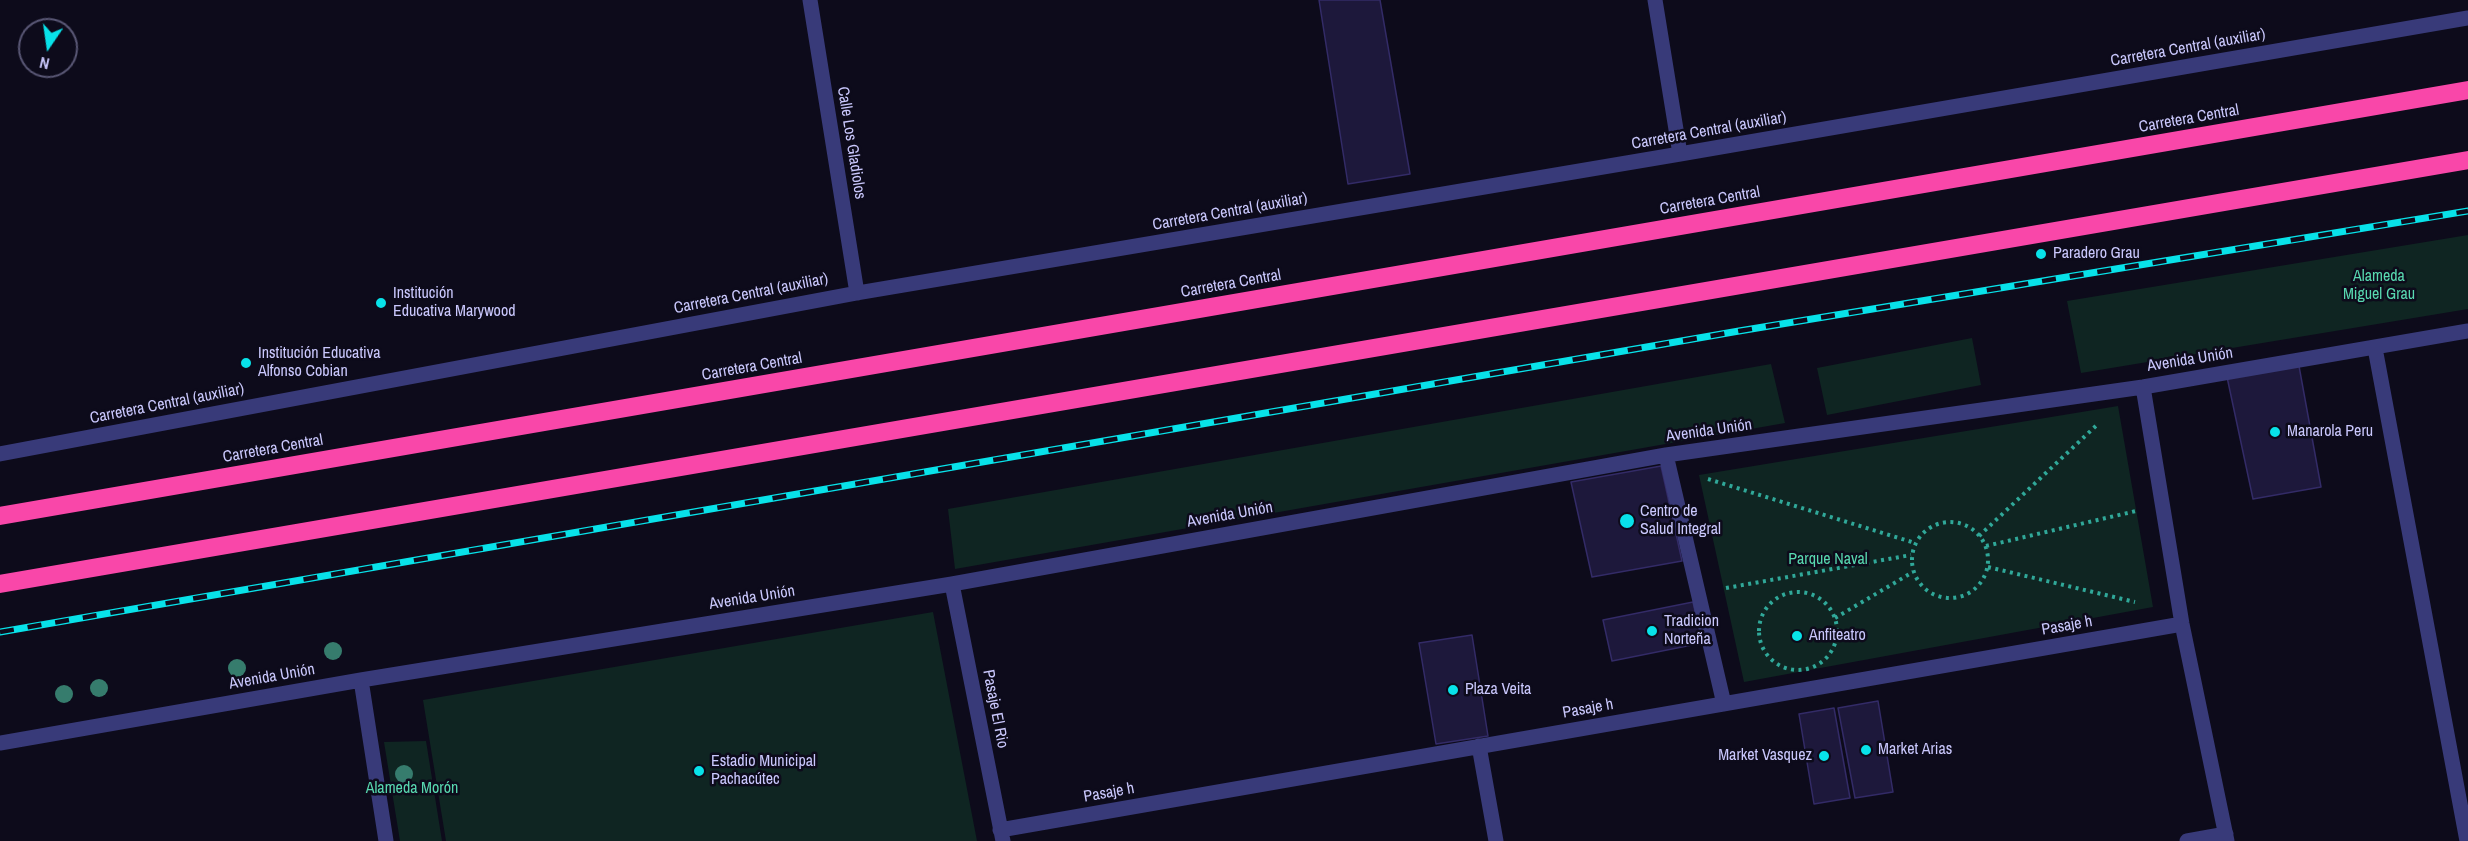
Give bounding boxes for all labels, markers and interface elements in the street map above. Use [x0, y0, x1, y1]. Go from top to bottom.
north arrow [18, 18, 78, 78]
street label: Carretera Central (auxiliar) [2109, 25, 2267, 71]
text: N [37, 52, 52, 75]
street label: Calle Los Gladiolos [833, 85, 869, 201]
street label: Carretera Central [2137, 101, 2241, 137]
street label: Carretera Central (auxiliar) [1630, 108, 1788, 154]
street label: Carretera Central [1658, 183, 1762, 219]
street label: Carretera Central (auxiliar) [1151, 189, 1309, 235]
place label: Paradero Grau [2053, 244, 2140, 264]
marker: Paradero Grau [2034, 247, 2048, 261]
street label: Carretera Central [1179, 266, 1283, 302]
park label: Alameda Miguel Grau [2343, 267, 2415, 305]
street label: Carretera Central (auxiliar) [672, 270, 830, 318]
place label: Institución Educativa Marywood [393, 284, 516, 322]
marker: Institución Educativa Marywood [374, 296, 388, 310]
place label: Institución Educativa Alfonso Cobian [258, 344, 381, 382]
street label: Avenida Unión [2146, 344, 2234, 376]
street label: Carretera Central [700, 349, 804, 385]
marker: Institución Educativa Alfonso Cobian [239, 356, 253, 370]
street label: Carretera Central (auxiliar) [88, 380, 246, 428]
street label: Avenida Unión [1665, 415, 1753, 447]
place label: Manarola Peru [2287, 422, 2373, 442]
marker: Manarola Peru [2268, 425, 2282, 439]
street label: Carretera Central [221, 431, 325, 467]
street label: Avenida Unión [1186, 498, 1274, 532]
place label: Centro de Salud Integral [1640, 502, 1721, 540]
marker: Centro de Salud Integral [1618, 512, 1636, 530]
park label: Parque Naval [1788, 550, 1868, 570]
street label: Avenida Unión [708, 582, 796, 614]
place label: Tradicion Norteña [1664, 612, 1719, 650]
street label: Pasaje h [2040, 612, 2094, 640]
marker: Tradicion Norteña [1645, 624, 1659, 638]
place label: Anfiteatro [1809, 626, 1866, 646]
marker: Anfiteatro [1790, 629, 1804, 643]
street label: Avenida Unión [228, 660, 316, 694]
street label: Pasaje El Rio [978, 668, 1012, 750]
place label: Plaza Veita [1465, 680, 1531, 700]
marker: Plaza Veita [1446, 683, 1460, 697]
street label: Pasaje h [1561, 695, 1615, 723]
place label: Market Arias [1878, 740, 1952, 760]
marker: Market Arias [1859, 743, 1873, 757]
place label: Market Vasquez [1718, 746, 1812, 766]
marker: Market Vasquez [1817, 749, 1831, 763]
place label: Estadio Municipal Pachacútec [711, 752, 816, 790]
marker: Estadio Municipal Pachacútec [692, 764, 706, 778]
park label: Alameda Morón [366, 779, 458, 799]
street label: Pasaje h [1082, 779, 1136, 807]

